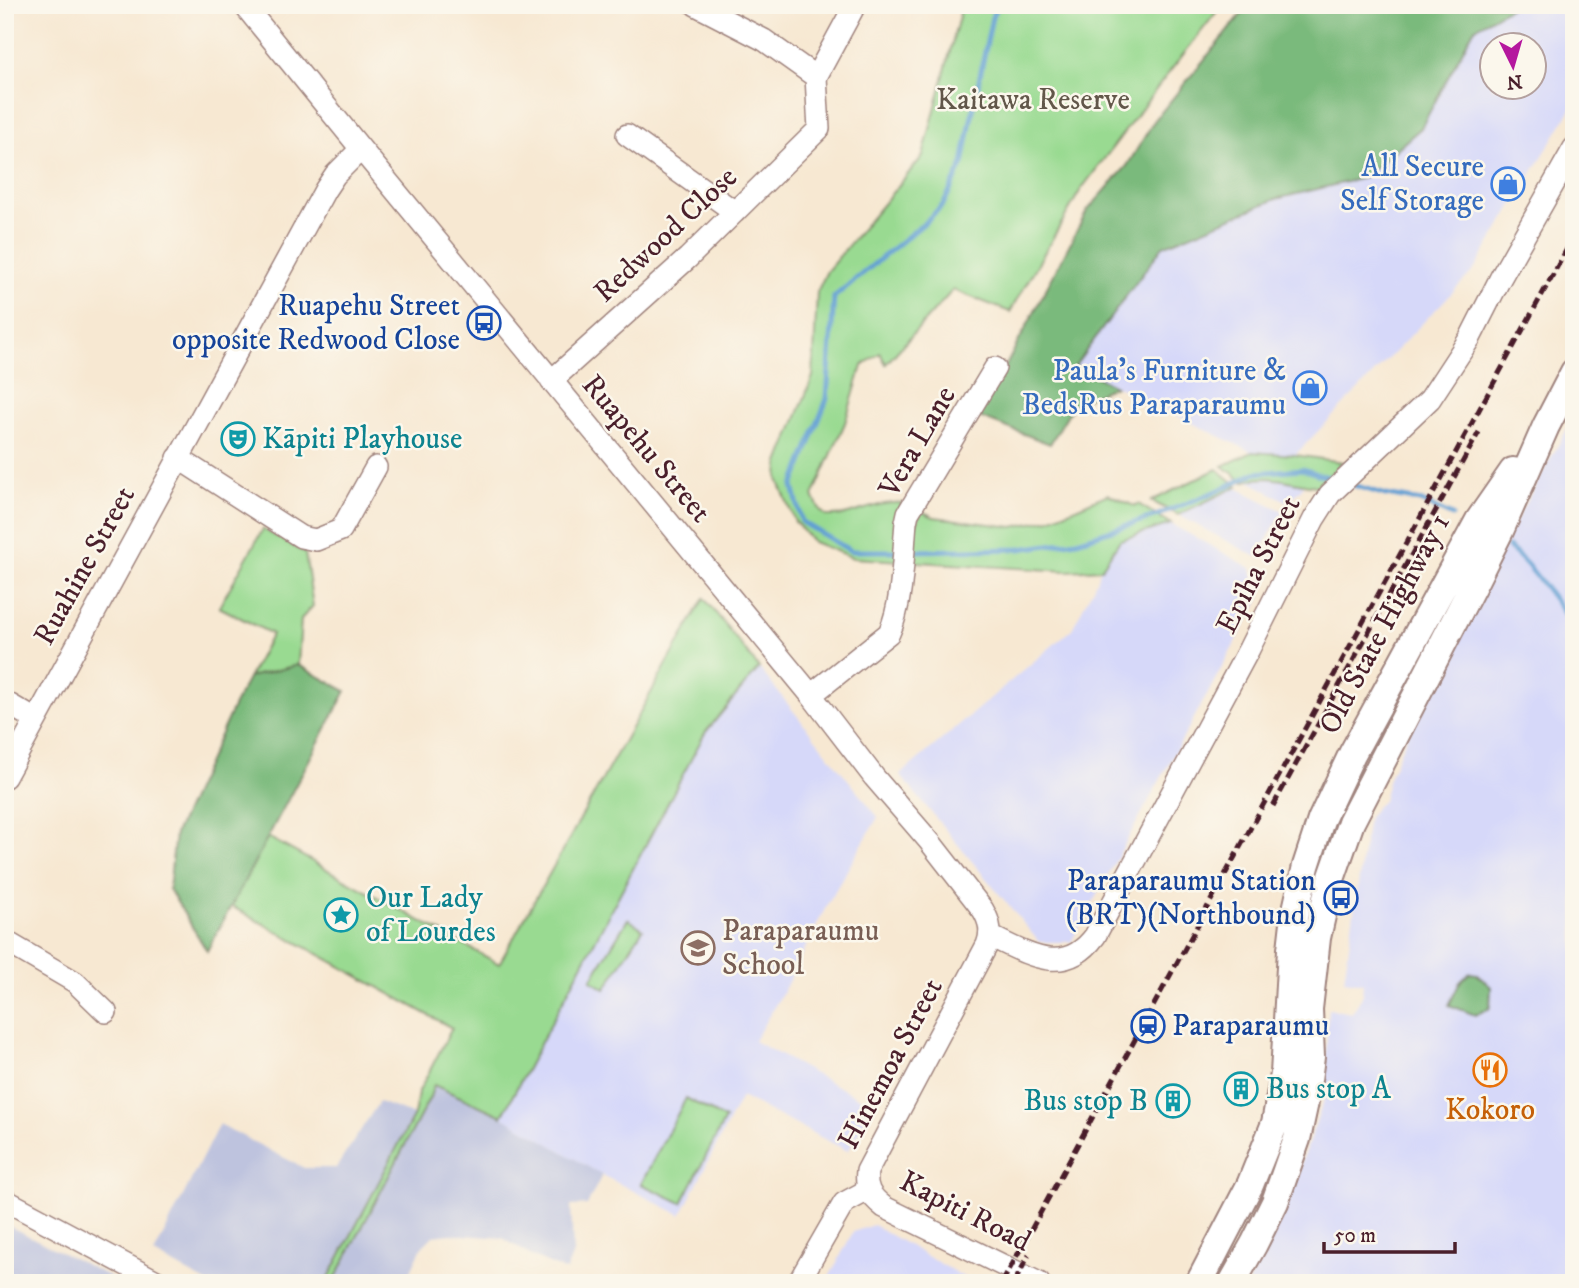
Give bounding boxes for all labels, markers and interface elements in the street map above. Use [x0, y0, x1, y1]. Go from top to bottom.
north arrow [1478, 32, 1548, 102]
text: N [1505, 69, 1523, 94]
park label: Kaitawa Reserve [936, 82, 1130, 119]
place label: All Secure Self Storage [1340, 149, 1484, 220]
street label: Redwood Close [587, 159, 745, 311]
shop icon: All Secure Self Storage [1489, 165, 1527, 203]
place label: Ruapehu Street opposite Redwood Close [172, 288, 460, 359]
bus stop icon: Ruapehu Street opposite Redwood Close [465, 304, 503, 342]
place label: Paula's Furniture & BedsRus Paraparaumu [1022, 353, 1286, 424]
street label: Ruapehu Street [573, 367, 719, 531]
shop icon: Paula's Furniture & BedsRus Paraparaumu [1291, 369, 1329, 407]
street label: Vera Lane [871, 380, 965, 505]
theatre icon: Kāpiti Playhouse [219, 420, 257, 458]
place label: Kāpiti Playhouse [262, 421, 462, 458]
street label: Ruahine Street [26, 480, 144, 652]
street label: Epiha Street [1208, 490, 1310, 640]
street label: Old State Highway 1 [1311, 507, 1459, 741]
place label: Paraparaumu Station (BRT)(Northbound) [1066, 863, 1316, 934]
bus stop icon: Paraparaumu Station (BRT)(Northbound) [1322, 879, 1360, 917]
place label: Our Lady of Lourdes [366, 880, 496, 951]
place icon: Our Lady of Lourdes [322, 896, 360, 934]
place label: Paraparaumu School [722, 913, 879, 984]
school or university icon: Paraparaumu School [679, 929, 717, 967]
street label: Hinemoa Street [831, 972, 951, 1156]
station icon: Paraparaumu [1129, 1007, 1167, 1045]
place label: Paraparaumu [1172, 1008, 1329, 1045]
restaurant icon: Kokoro [1471, 1051, 1509, 1089]
building icon: Bus stop A [1222, 1070, 1260, 1108]
place label: Bus stop A [1266, 1071, 1392, 1108]
building icon: Bus stop B [1154, 1082, 1192, 1120]
place label: Bus stop B [1023, 1083, 1148, 1120]
place label: Kokoro [1445, 1092, 1535, 1129]
street label: Kapiti Road [893, 1163, 1037, 1261]
scale bar [1324, 1211, 1455, 1255]
text: 50 m [1334, 1223, 1376, 1249]

